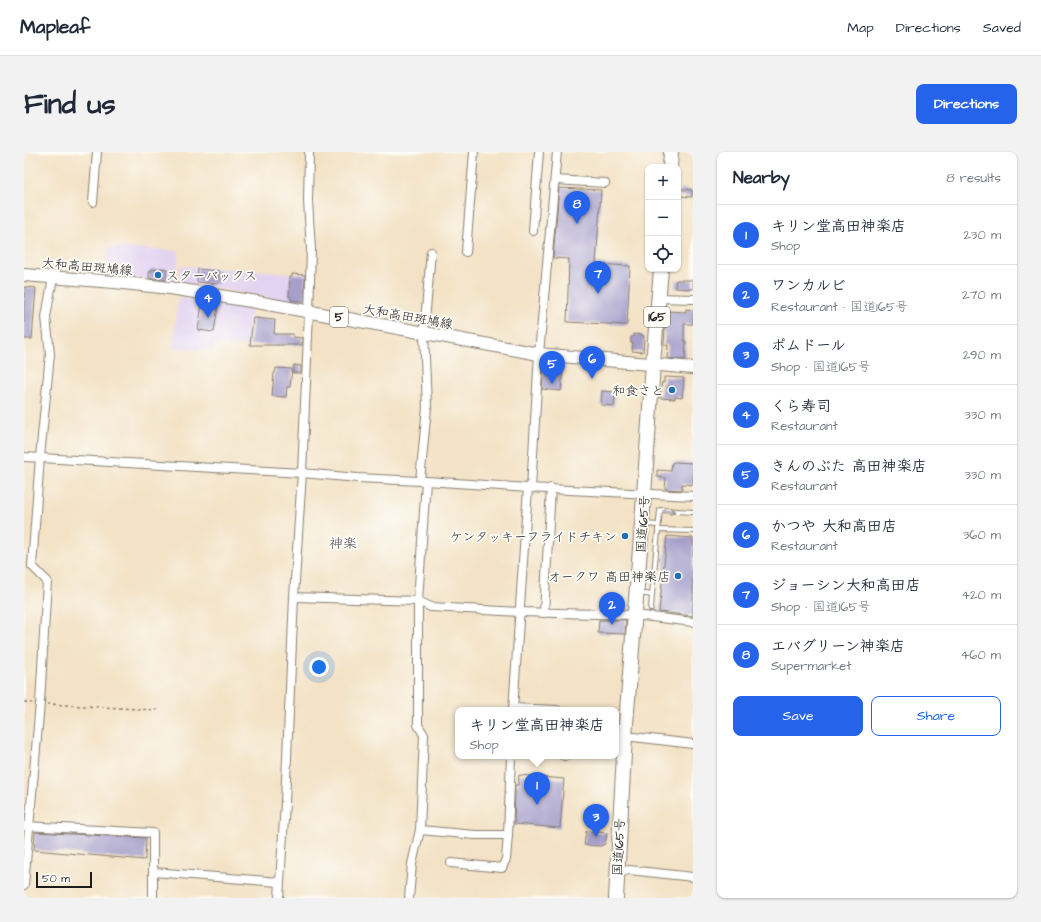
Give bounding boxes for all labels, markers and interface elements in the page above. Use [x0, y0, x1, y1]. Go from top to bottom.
text: Mapleaf [20, 14, 90, 41]
text: Map [847, 18, 874, 38]
text: Directions [896, 18, 961, 38]
text: Saved [983, 18, 1021, 38]
button: Directions [916, 84, 1017, 124]
text: Find us [24, 85, 115, 124]
map controls [645, 164, 681, 272]
button: + [645, 164, 681, 200]
text: Nearby [733, 166, 790, 190]
text: 8 results [946, 169, 1001, 187]
pin: 8 [564, 191, 590, 224]
button: − [645, 200, 681, 236]
text: キリン堂高田神楽店 [771, 216, 906, 237]
text: 1 [745, 226, 747, 244]
text: 230 m [963, 226, 1001, 244]
button: locate [645, 236, 681, 272]
text: Shop [771, 237, 800, 255]
street label: 大和高田斑鳩線 [41, 254, 134, 280]
pin: 7 [585, 261, 611, 294]
place label: スターバックス [166, 267, 257, 285]
marker: スターバックス [153, 270, 163, 280]
text: ワンカルビ [771, 275, 846, 296]
pin: 4 [195, 285, 221, 318]
text: 2 [742, 286, 750, 304]
text: 270 m [962, 286, 1001, 304]
text: Restaurant · 国道165号 [771, 298, 908, 316]
street label: 大和高田斑鳩線 [361, 300, 455, 334]
road number: 5 [330, 307, 348, 327]
road number: 165 [644, 307, 670, 327]
text: ポムドール [771, 335, 845, 356]
pin: 6 [579, 346, 605, 379]
text: 3 [743, 346, 749, 364]
text: 290 m [963, 346, 1001, 364]
pin: 5 [539, 351, 565, 384]
text: Shop · 国道165号 [771, 358, 871, 376]
place label: 和食さと [612, 382, 664, 400]
marker: 和食さと [667, 385, 677, 395]
text: くら寿司 [771, 396, 831, 417]
text: 4 [742, 406, 750, 424]
text: 330 m [964, 406, 1001, 424]
text: Restaurant [771, 417, 838, 435]
text: きんのぶた 高田神楽店 [771, 456, 927, 477]
text: 5 [741, 466, 751, 484]
text: 330 m [964, 466, 1001, 484]
text: Restaurant [771, 477, 838, 495]
street label: 国道165号 [632, 494, 654, 554]
one-way arrow [662, 507, 675, 514]
text: かつや 大和高田店 [771, 516, 897, 537]
text: 6 [742, 526, 750, 544]
text: 360 m [963, 526, 1001, 544]
place label: ケンタッキーフライドチキン [450, 528, 617, 546]
marker: ケンタッキーフライドチキン [620, 531, 630, 541]
district label: 神楽 [329, 534, 357, 554]
text: Restaurant [771, 537, 838, 555]
place label: オークワ 高田神楽店 [548, 568, 670, 586]
marker: オークワ 高田神楽店 [673, 571, 683, 581]
text: ジョーシン大和高田店 [771, 575, 921, 596]
text: 7 [742, 586, 750, 604]
text: 420 m [961, 586, 1001, 604]
pin: 2 [599, 592, 625, 625]
text: Shop · 国道165号 [771, 598, 871, 616]
text: エバグリーン神楽店 [771, 636, 905, 657]
text: 8 [742, 646, 750, 664]
text: 460 m [960, 646, 1001, 664]
your location [309, 657, 329, 677]
text: Supermarket [771, 657, 852, 675]
button: Save [733, 696, 863, 736]
button: Share [871, 696, 1001, 736]
popup [455, 707, 619, 759]
text: キリン堂高田神楽店 [469, 715, 605, 736]
text: Shop [469, 736, 499, 754]
pin: 1 [524, 772, 550, 805]
pin: 3 [583, 804, 609, 837]
street label: 国道165号 [608, 818, 630, 876]
scale bar [36, 870, 92, 889]
text: 50 m [42, 871, 70, 886]

